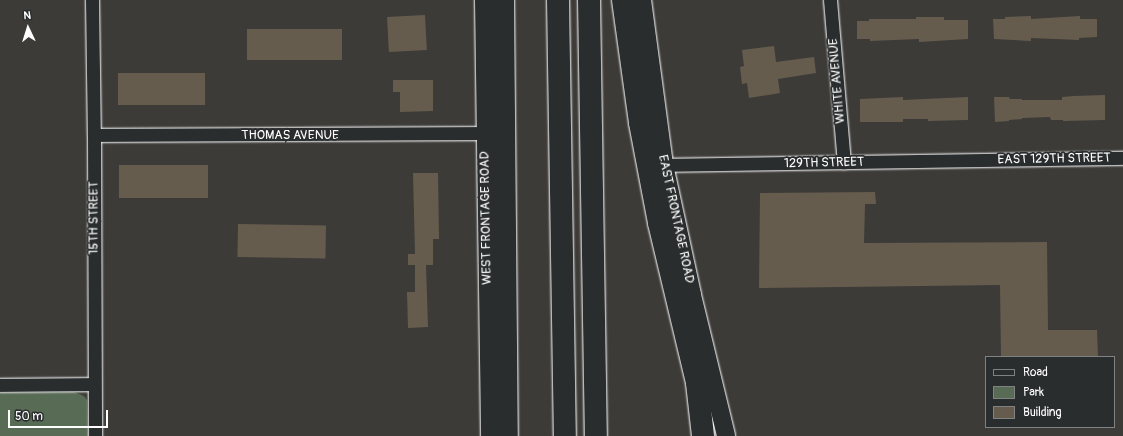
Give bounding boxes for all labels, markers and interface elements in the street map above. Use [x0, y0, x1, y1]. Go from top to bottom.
north arrow [8, 8, 48, 48]
text: N [23, 9, 31, 22]
street label: WHITE AVENUE [826, 38, 848, 124]
street label: THOMAS AVENUE [241, 127, 339, 143]
street label: EAST 129TH STREET [997, 150, 1111, 168]
street label: WEST FRONTAGE ROAD [477, 151, 495, 285]
street label: EAST FRONTAGE ROAD [655, 153, 697, 285]
street label: 129TH STREET [784, 154, 864, 172]
street label: 15TH STREET [86, 181, 102, 255]
legend [985, 356, 1115, 428]
text: Road [1023, 365, 1048, 380]
text: Park [1023, 385, 1044, 400]
scale bar [10, 402, 110, 428]
text: Building [1023, 405, 1062, 420]
text: 50 m [15, 409, 43, 424]

